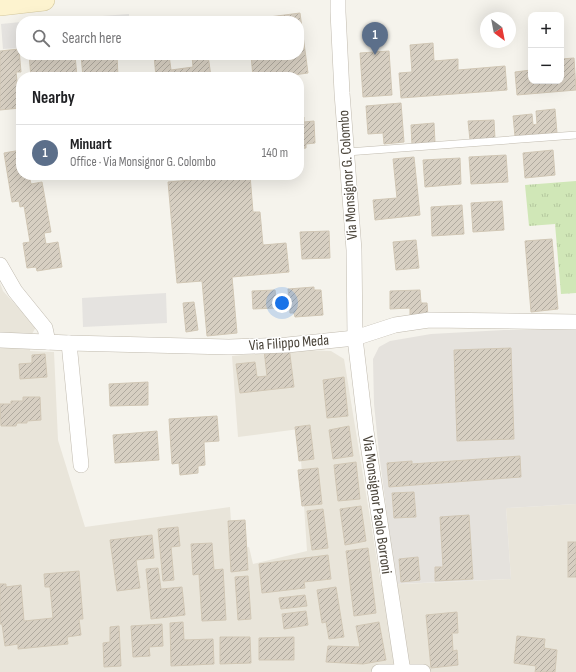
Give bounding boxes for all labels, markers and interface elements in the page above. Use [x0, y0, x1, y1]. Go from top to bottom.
north arrow [480, 12, 516, 48]
map controls [528, 12, 564, 84]
button: + [528, 12, 564, 48]
search box [16, 16, 304, 60]
pin: 1 [362, 22, 388, 55]
icon: search [30, 27, 52, 49]
text: Search here [62, 29, 122, 48]
button: − [528, 48, 564, 84]
text: Nearby [32, 88, 75, 108]
street label: Via Monsignor G. Colombo [334, 110, 362, 240]
text: Minuart [70, 135, 112, 154]
text: 1 [42, 145, 48, 161]
text: 140 m [262, 145, 288, 161]
text: Office · Via Monsignor G. Colombo [70, 154, 216, 170]
your location [272, 293, 292, 313]
street label: Via Filippo Meda [248, 331, 330, 355]
street label: Via Monsignor Paolo Borroni [358, 435, 396, 575]

